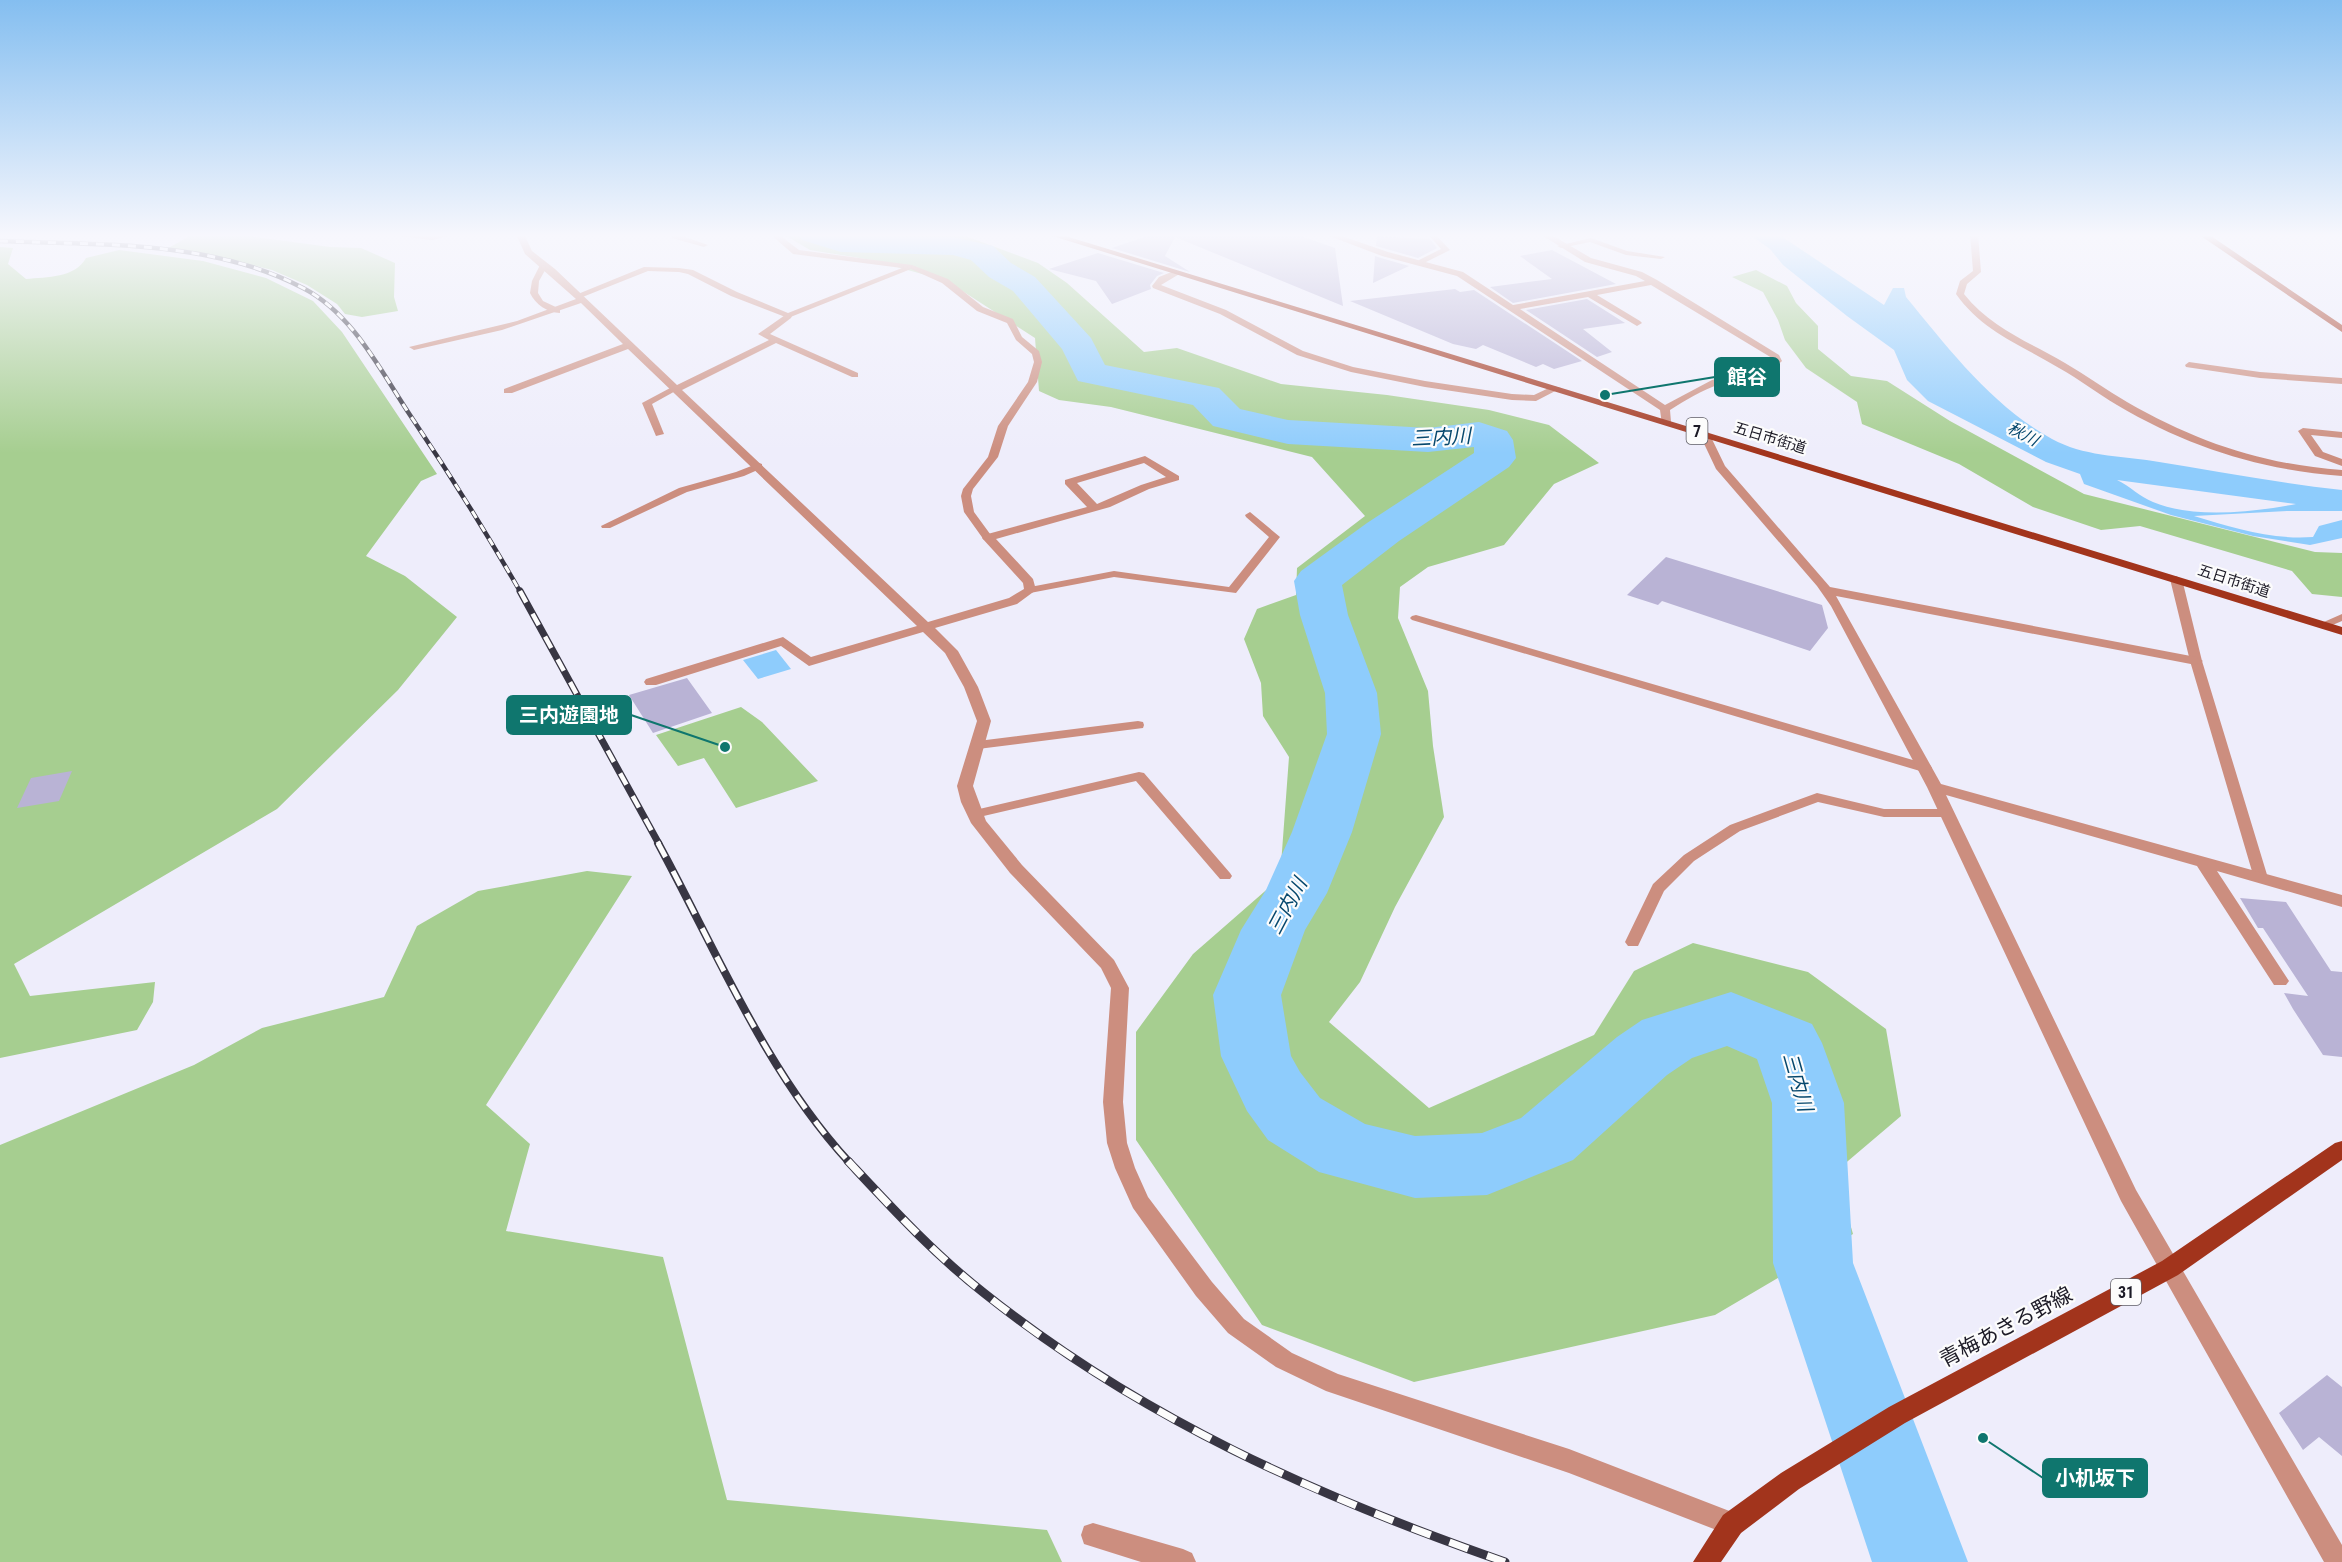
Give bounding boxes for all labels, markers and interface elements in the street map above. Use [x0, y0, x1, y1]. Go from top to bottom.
callout: 館谷 [1715, 358, 1779, 396]
text: 館谷 [1727, 365, 1767, 389]
road number: 7 [1686, 418, 1708, 444]
street label: 五日市街道 [1731, 418, 1809, 458]
water label: 秋川 [2004, 418, 2043, 451]
water label: 三内川 [1410, 423, 1474, 451]
street label: 五日市街道 [2196, 561, 2272, 601]
callout: 三内遊園地 [507, 696, 631, 734]
text: 三内遊園地 [519, 703, 619, 727]
water label: 三内川 [1262, 872, 1313, 938]
water label: 三内川 [1778, 1050, 1818, 1116]
road number: 31 [2111, 1279, 2141, 1305]
street label: 青梅あきる野線 [1936, 1282, 2076, 1372]
callout: 小机坂下 [2043, 1459, 2147, 1497]
text: 小机坂下 [2055, 1466, 2135, 1490]

